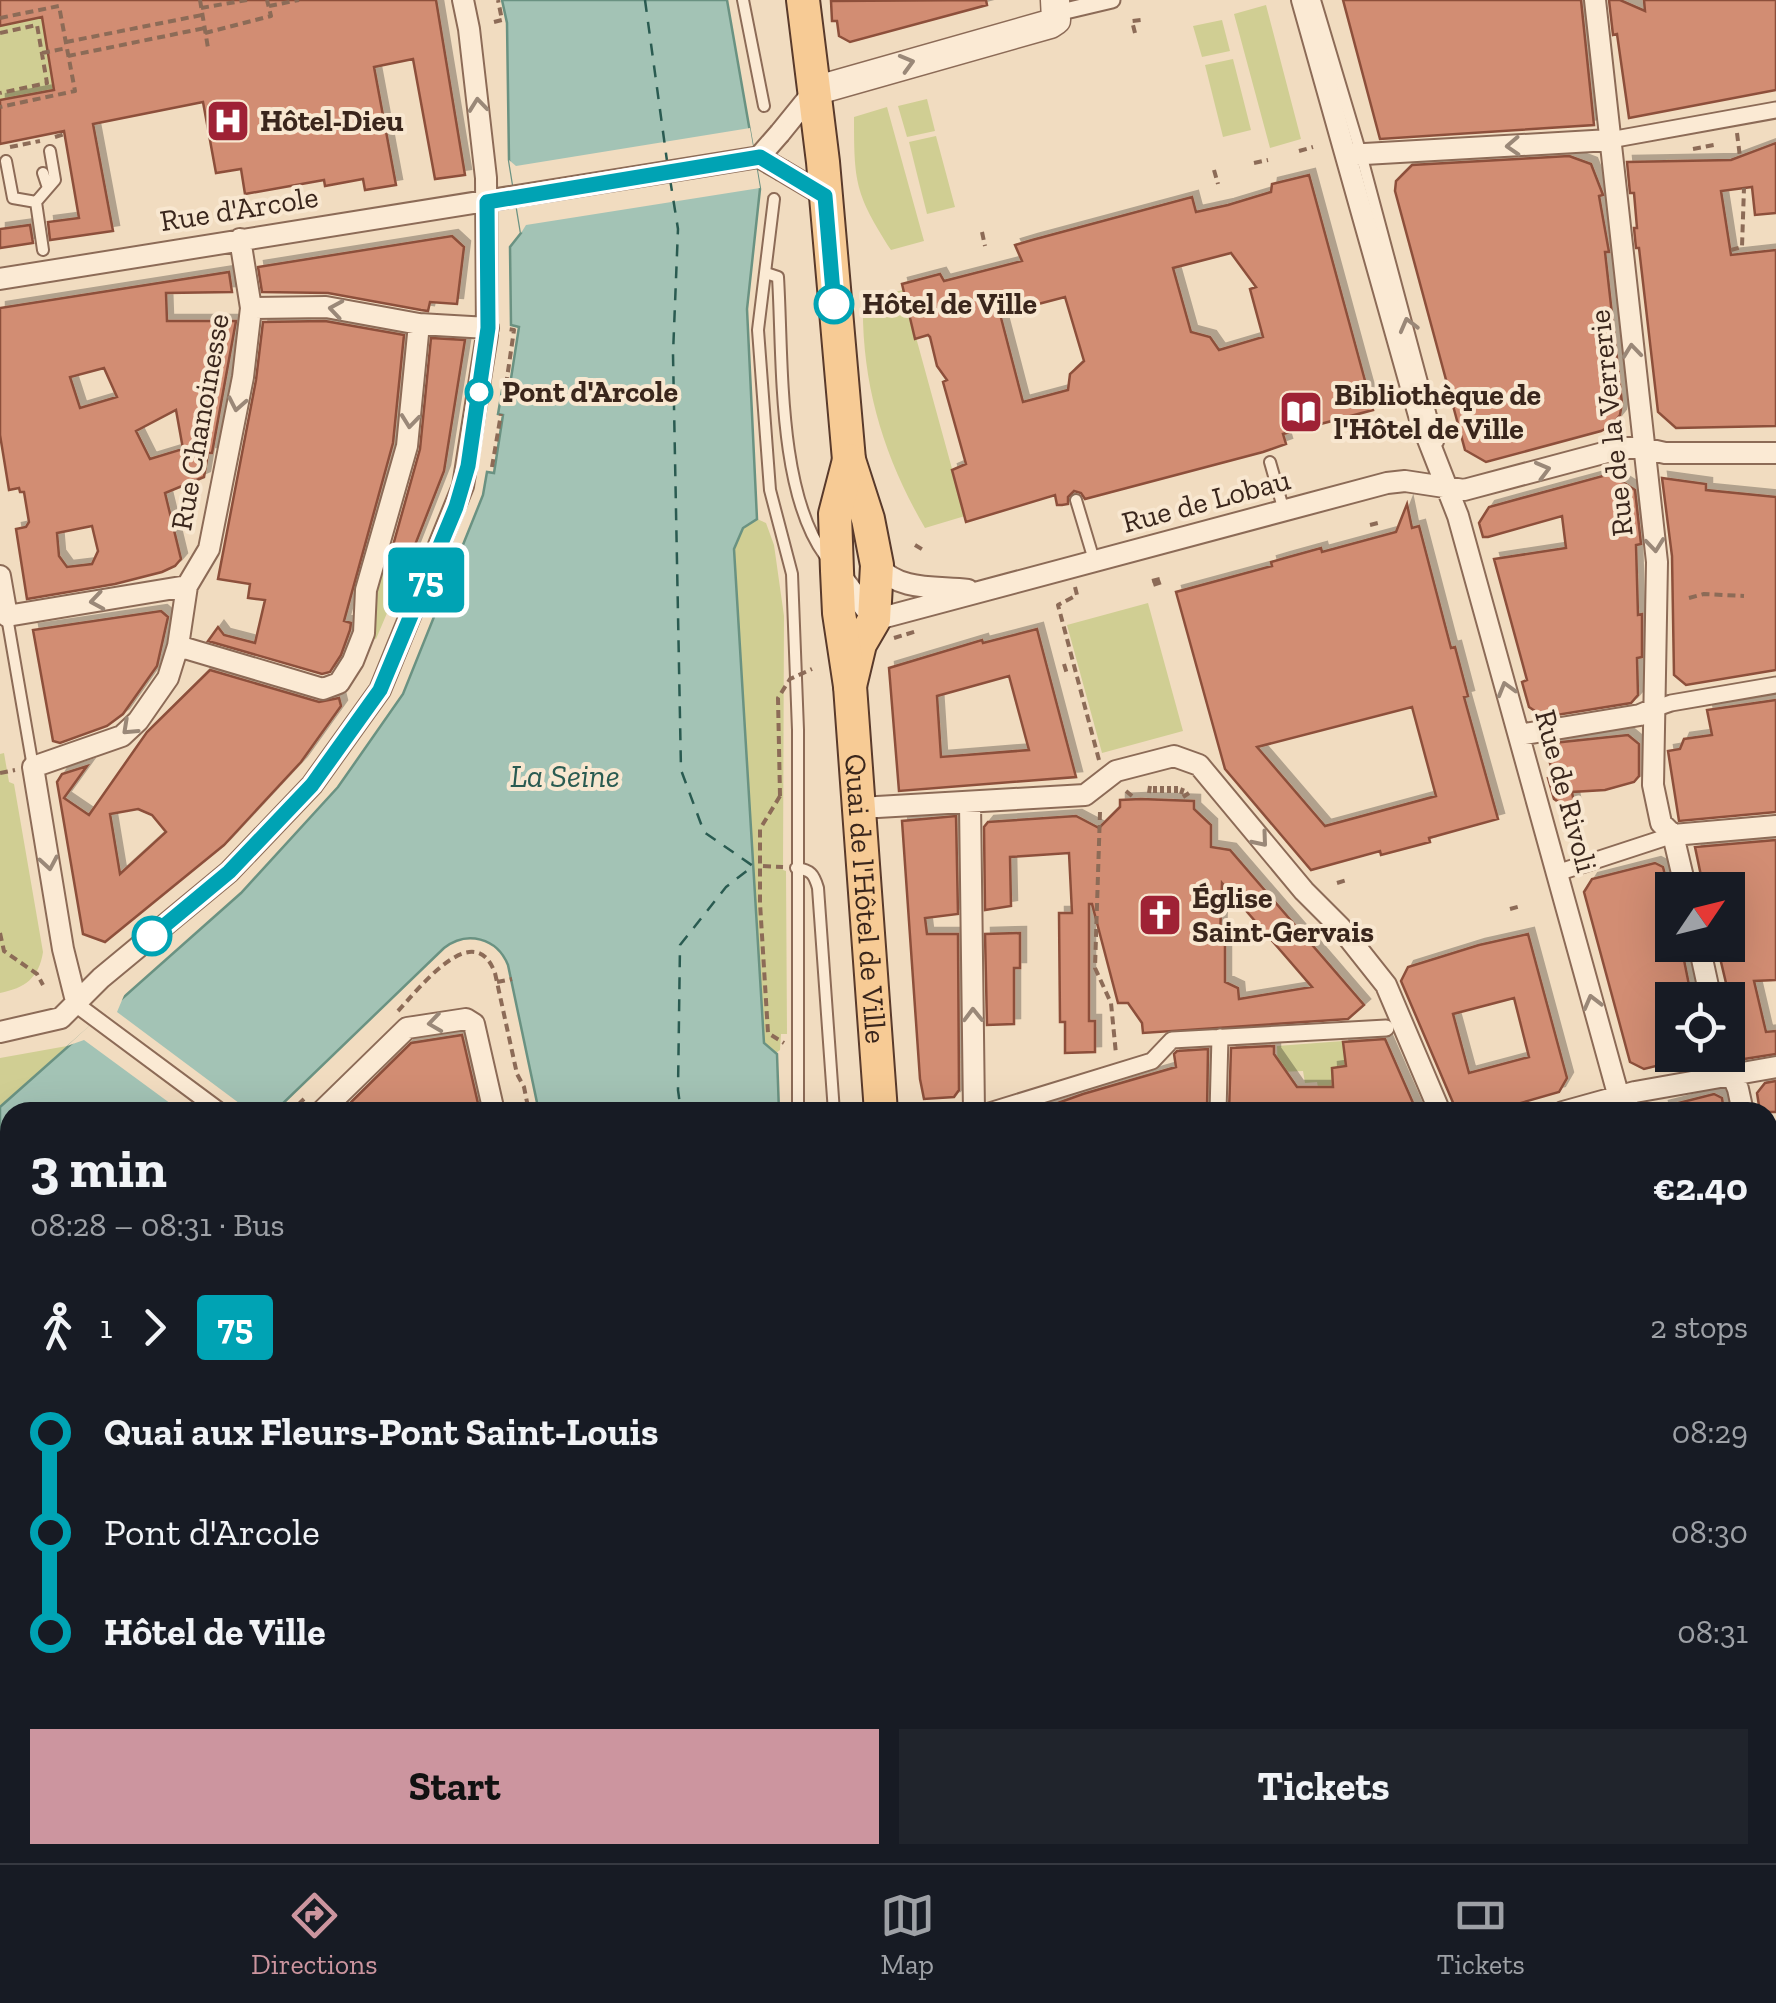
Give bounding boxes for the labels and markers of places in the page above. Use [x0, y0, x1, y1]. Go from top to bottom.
hospital icon: Hôtel-Dieu [205, 98, 251, 144]
place label: Hôtel-Dieu [260, 103, 404, 139]
marker: Hôtel de Ville [815, 285, 853, 323]
place label: Hôtel de Ville [862, 286, 1037, 322]
place label: Pont d'Arcole [502, 374, 678, 410]
place label: Bibliothèque de l'Hôtel de Ville [1334, 377, 1541, 447]
marker: Pont d'Arcole [466, 379, 492, 405]
library icon: Bibliothèque de l'Hôtel de Ville [1278, 389, 1324, 435]
place label: Église Saint-Gervais [1192, 880, 1374, 950]
church icon: Église Saint-Gervais [1137, 892, 1183, 938]
unlabelled marker [133, 917, 171, 955]

